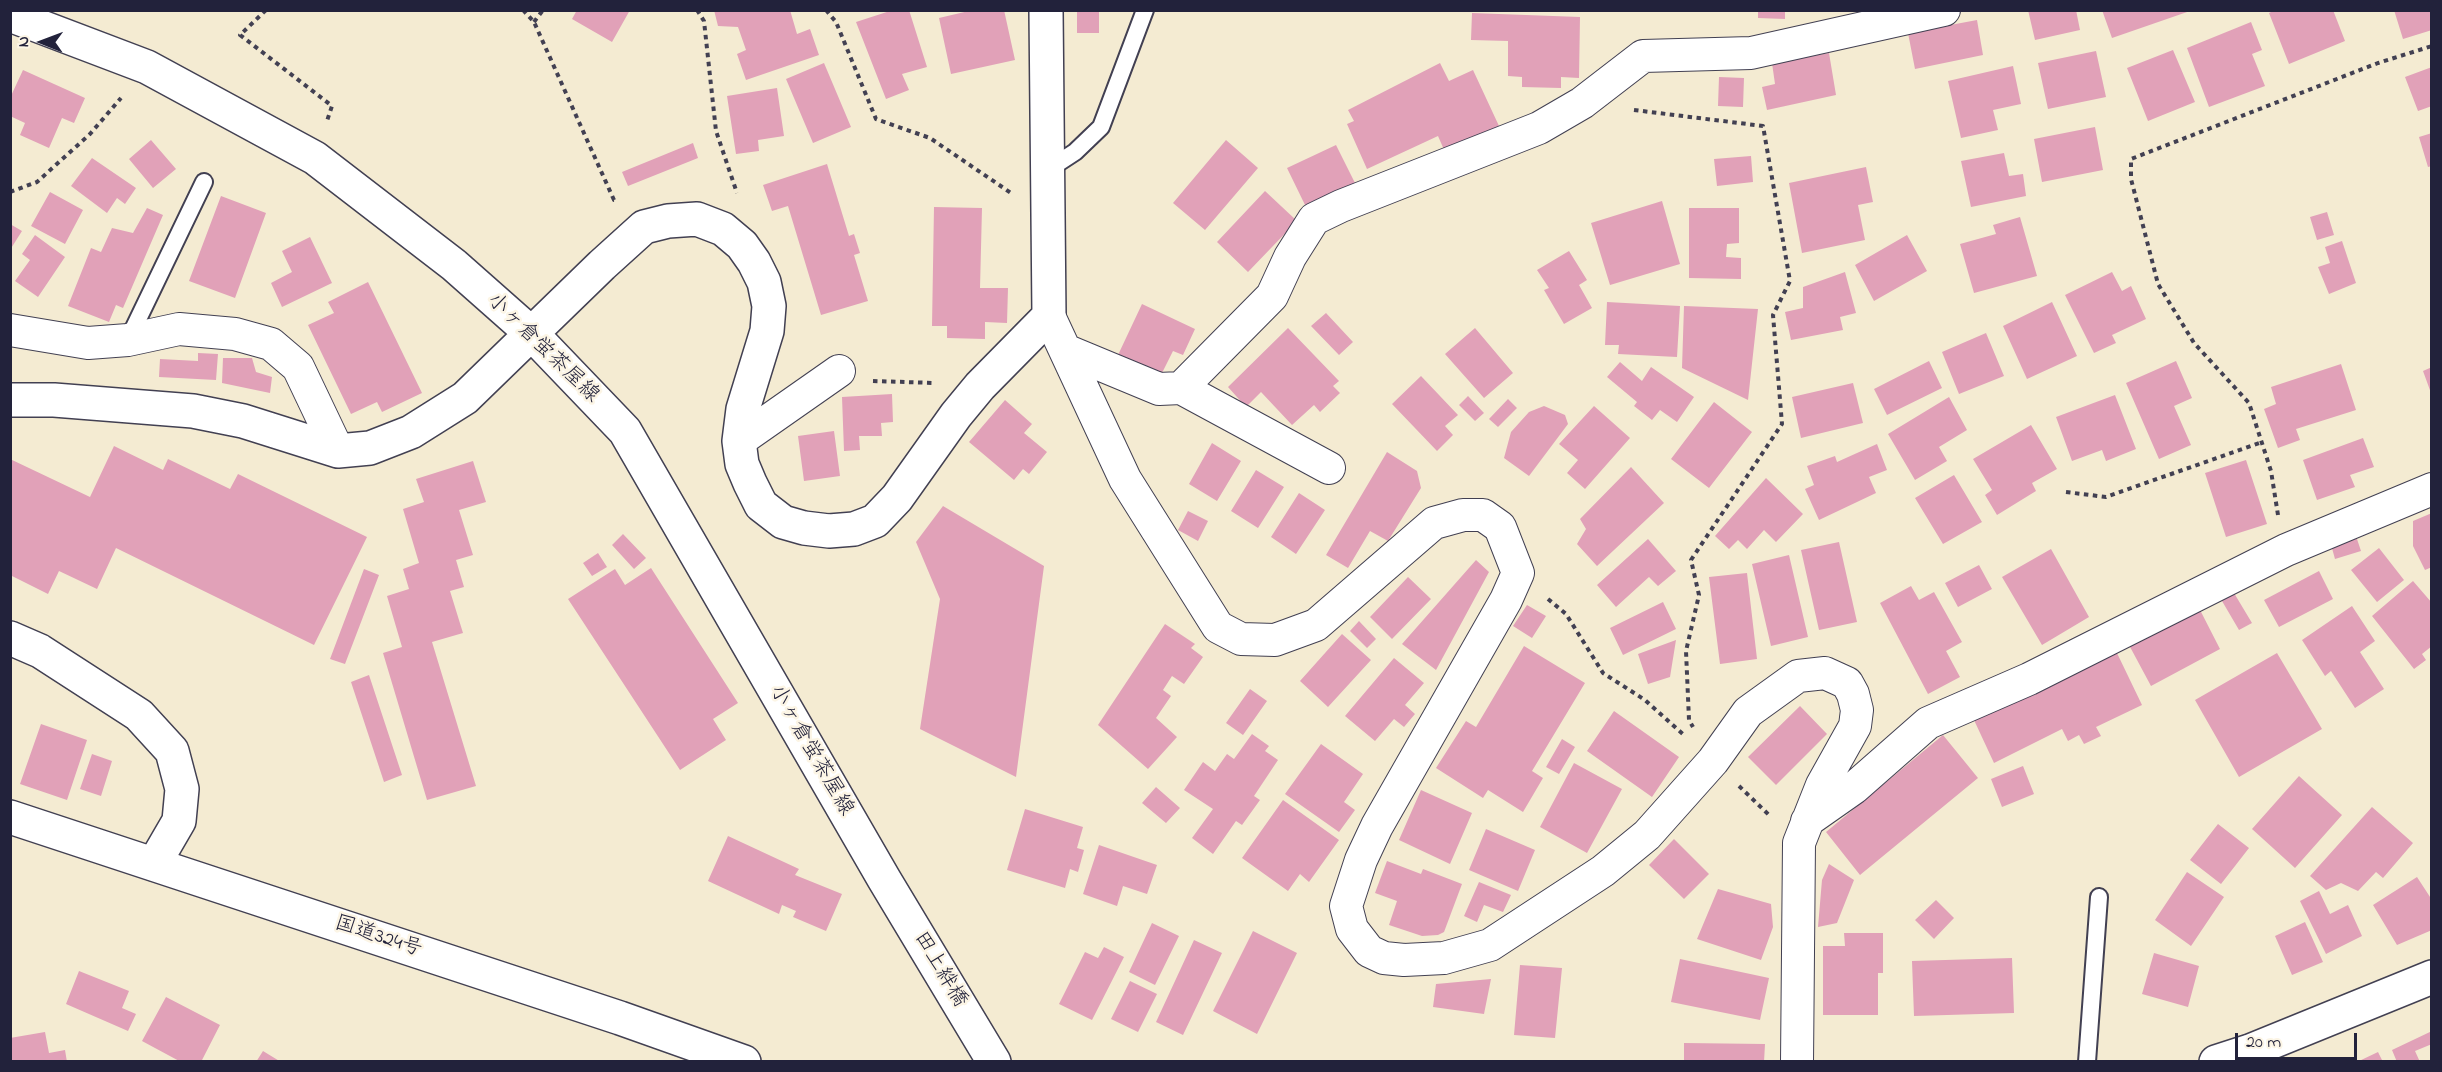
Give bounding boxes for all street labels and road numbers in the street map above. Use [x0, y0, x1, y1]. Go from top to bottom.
street label: 小ヶ倉蛍茶屋線 [480, 289, 604, 409]
street label: 小ヶ倉蛍茶屋線 [762, 681, 858, 821]
street label: 国道324号 [331, 912, 425, 964]
street label: 田上絆橋 [907, 928, 971, 1012]

